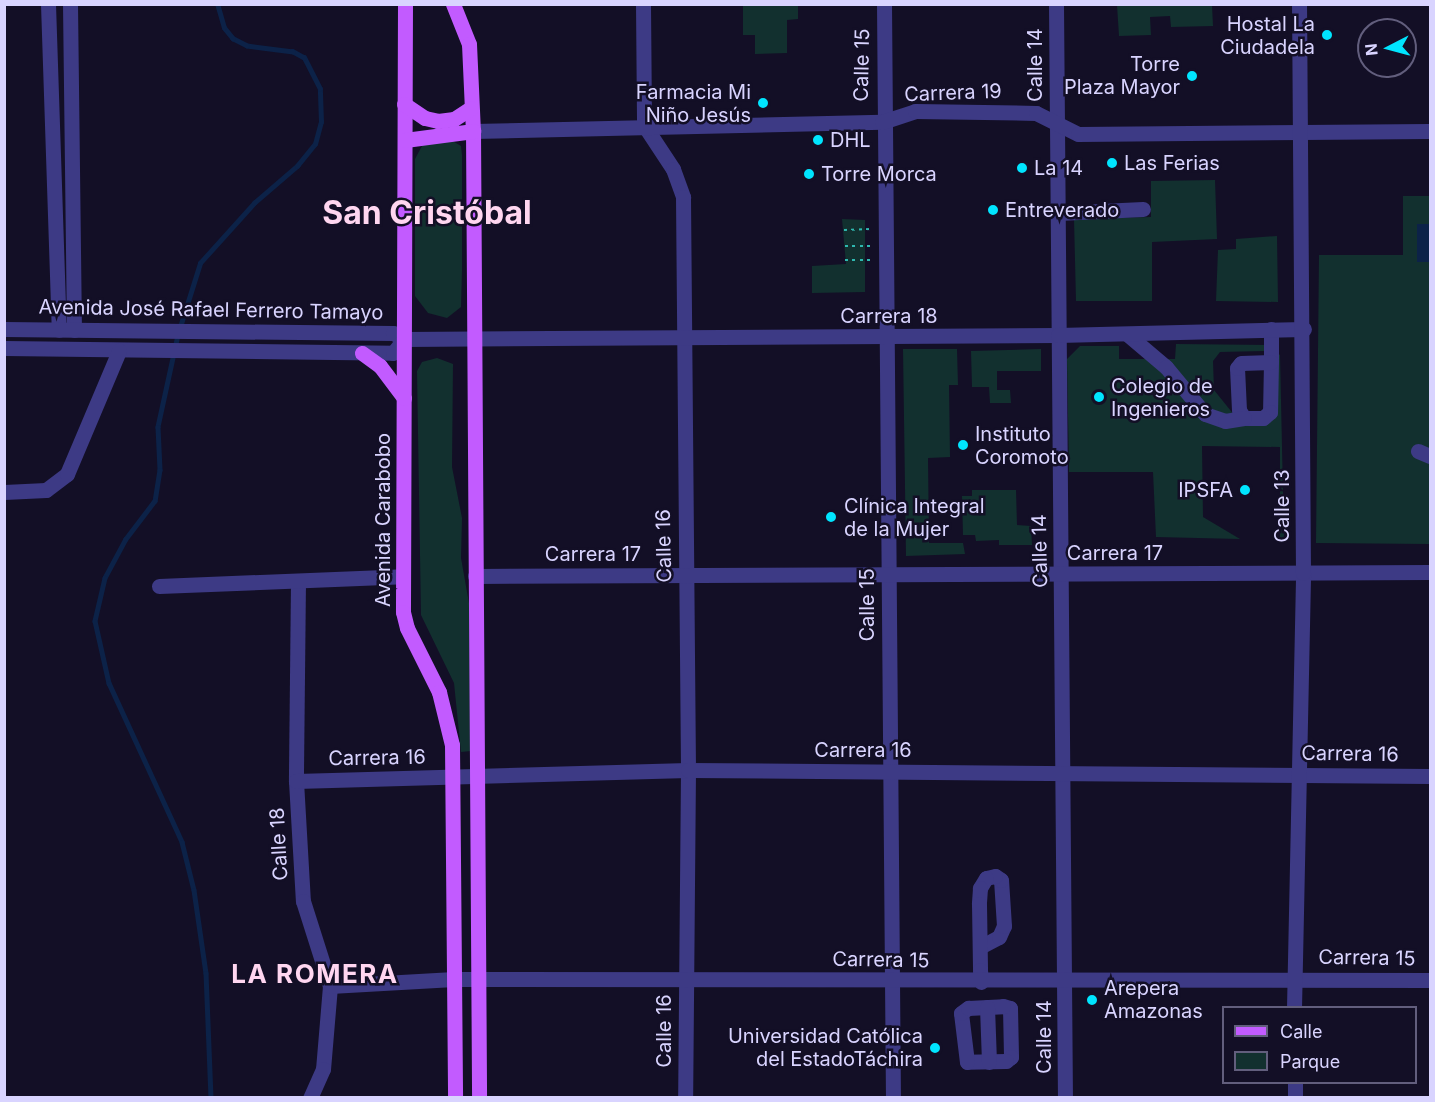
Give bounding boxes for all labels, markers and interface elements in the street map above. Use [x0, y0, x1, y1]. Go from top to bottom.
place label: Hostal La Ciudadela [1220, 12, 1315, 59]
north arrow [1357, 18, 1417, 78]
street label: Calle 15 [849, 28, 875, 102]
street label: Calle 14 [1023, 28, 1047, 102]
marker: Hostal La Ciudadela [1320, 28, 1334, 42]
text: N [1361, 43, 1382, 57]
place label: Torre Plaza Mayor [1064, 52, 1180, 99]
marker: Torre Plaza Mayor [1185, 69, 1199, 83]
street label: Carrera 19 [904, 79, 1002, 107]
place label: Farmacia Mi Niño Jesús [636, 80, 751, 127]
marker: Farmacia Mi Niño Jesús [756, 96, 770, 110]
place label: DHL [830, 128, 871, 152]
marker: DHL [811, 133, 825, 147]
place label: Las Ferias [1124, 151, 1220, 175]
place label: La 14 [1034, 156, 1083, 180]
marker: Las Ferias [1105, 156, 1119, 170]
marker: La 14 [1015, 161, 1029, 175]
place label: Torre Morca [821, 162, 937, 186]
marker: Torre Morca [802, 167, 816, 181]
district label: San Cristóbal [322, 194, 532, 232]
place label: Entreverado [1005, 198, 1119, 222]
marker: Entreverado [986, 203, 1000, 217]
street label: Avenida José Rafael Ferrero Tamayo [39, 295, 383, 325]
street label: Carrera 18 [840, 304, 938, 328]
place label: Colegio de Ingenieros [1111, 374, 1213, 421]
marker: Colegio de Ingenieros [1092, 390, 1106, 404]
place label: Instituto Coromoto [975, 422, 1069, 469]
street label: Avenida Carabobo [371, 433, 395, 607]
marker: Instituto Coromoto [956, 438, 970, 452]
street label: Calle 13 [1270, 469, 1294, 543]
place label: IPSFA [1178, 478, 1233, 502]
marker: IPSFA [1238, 483, 1252, 497]
place label: Clínica Integral de la Mujer [844, 494, 984, 541]
marker: Clínica Integral de la Mujer [822, 508, 840, 526]
street label: Calle 16 [651, 509, 677, 583]
street label: Calle 14 [1027, 514, 1053, 588]
street label: Carrera 17 [1067, 541, 1163, 565]
street label: Carrera 17 [545, 542, 641, 566]
street label: Calle 15 [855, 568, 879, 642]
street label: Carrera 16 [814, 738, 912, 762]
street label: Carrera 16 [1301, 741, 1399, 767]
street label: Carrera 16 [328, 745, 426, 771]
street label: Calle 18 [265, 807, 293, 881]
street label: Carrera 15 [1318, 945, 1416, 971]
street label: Carrera 15 [832, 947, 930, 973]
district label: LA ROMERA [231, 958, 399, 990]
place label: Arepera Amazonas [1104, 976, 1203, 1023]
marker: Arepera Amazonas [1085, 993, 1099, 1007]
street label: Calle 16 [652, 994, 676, 1068]
street label: Calle 14 [1032, 1000, 1056, 1074]
legend [1222, 1006, 1417, 1084]
text: Calle [1280, 1021, 1322, 1042]
place label: Universidad Católica del EstadoTáchira [728, 1024, 923, 1071]
marker: Universidad Católica del EstadoTáchira [928, 1041, 942, 1055]
text: Parque [1280, 1051, 1340, 1072]

